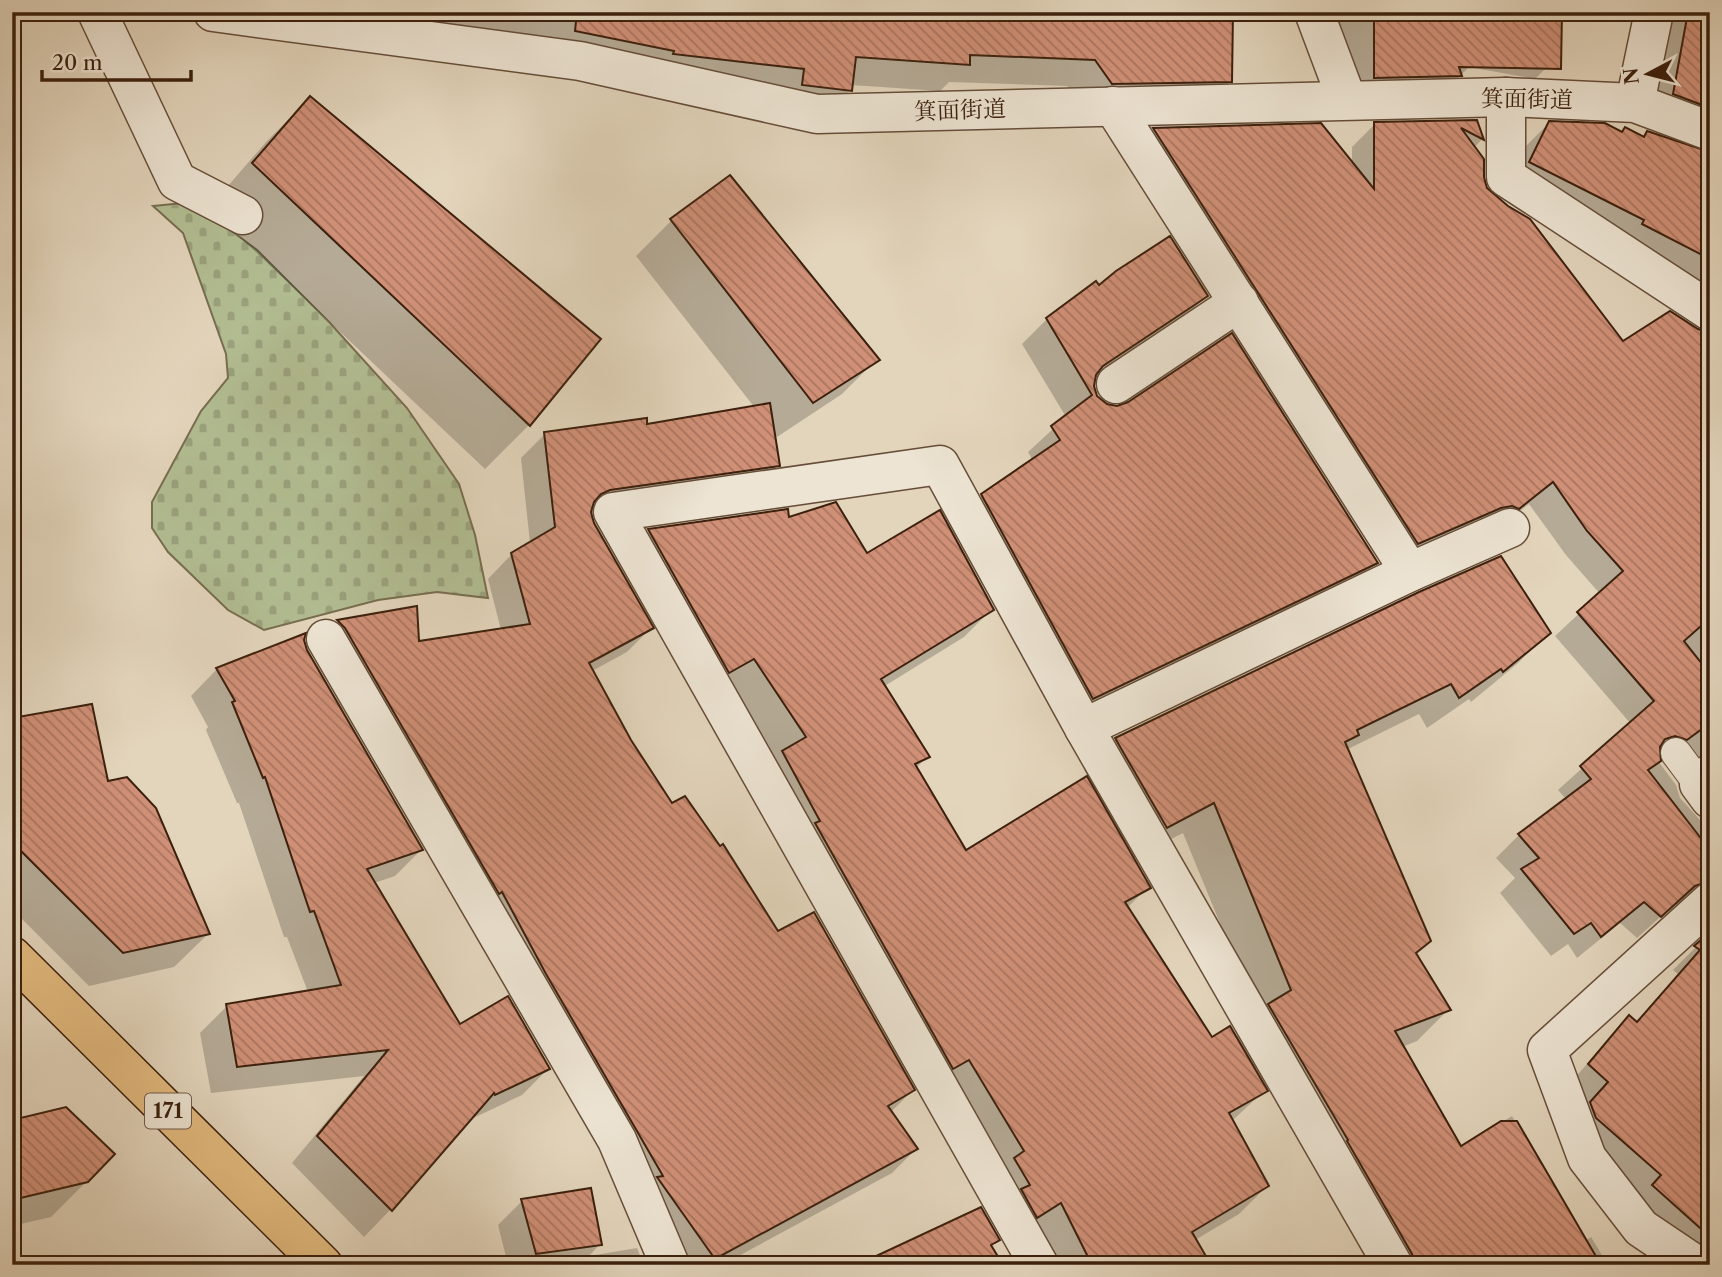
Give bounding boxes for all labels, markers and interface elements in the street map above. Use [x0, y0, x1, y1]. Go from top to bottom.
scale bar [42, 38, 191, 82]
north arrow [1614, 38, 1684, 108]
text: 20 m [52, 50, 103, 75]
text: N [1619, 66, 1644, 86]
street label: 箕面街道 [1481, 84, 1573, 114]
street label: 箕面街道 [914, 94, 1006, 126]
road number: 171 [145, 1094, 191, 1128]

